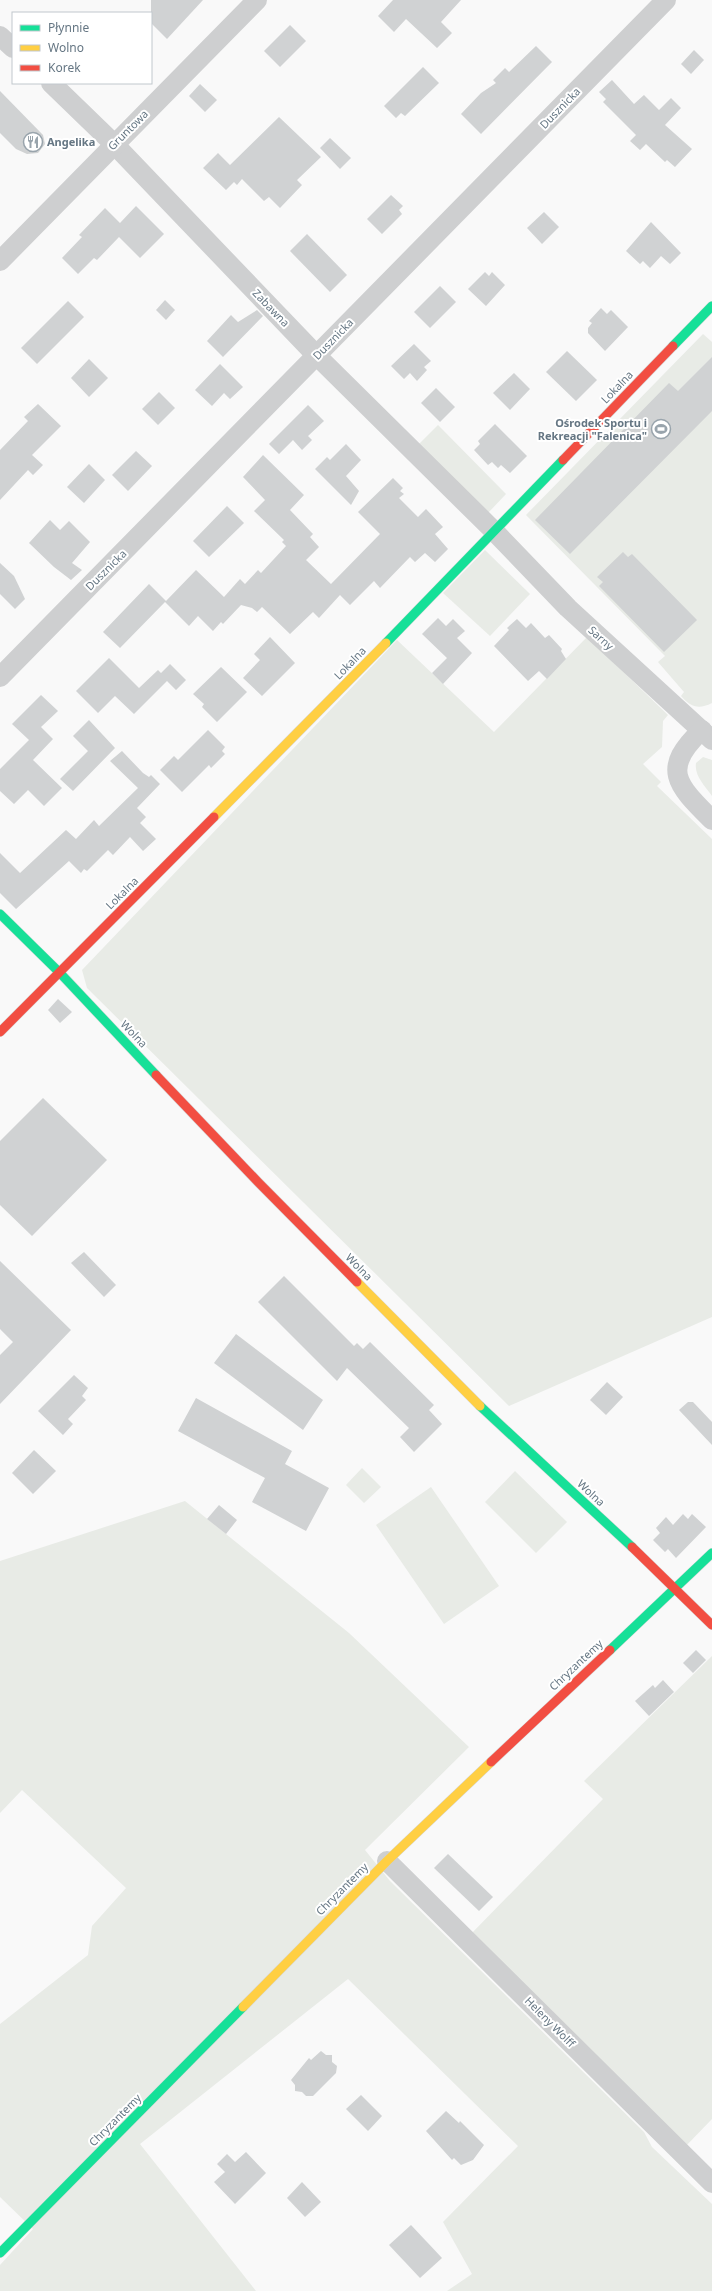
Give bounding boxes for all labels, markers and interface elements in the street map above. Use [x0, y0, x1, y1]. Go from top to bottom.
legend [12, 12, 152, 84]
text: Płynnie [48, 19, 89, 36]
text: Wolno [48, 39, 84, 56]
text: Korek [48, 59, 81, 76]
street label: Dusznicka [536, 84, 583, 132]
street label: Gruntowa [104, 106, 151, 153]
restaurant icon: Angelika [22, 131, 44, 153]
place label: Angelika [47, 134, 95, 149]
street label: Zabawna [250, 286, 293, 330]
street label: Dusznicka [309, 315, 356, 363]
street label: Lokalna [597, 367, 636, 406]
place label: Ośrodek Sportu i Rekreacji "Falenica" [538, 415, 647, 443]
sports icon: Ośrodek Sportu i Rekreacji "Falenica" [650, 418, 672, 440]
street label: Dusznicka [82, 546, 129, 593]
street label: Sarny [585, 622, 617, 653]
street label: Lokalna [330, 643, 369, 682]
street label: Lokalna [102, 873, 141, 912]
street label: Wolna [118, 1017, 151, 1051]
street label: Wolna [343, 1250, 376, 1283]
street label: Wolna [574, 1476, 608, 1509]
street label: Chryzantemy [546, 1636, 606, 1693]
street label: Chryzantemy [312, 1859, 371, 1918]
street label: Heleny Wolff [522, 1993, 580, 2051]
street label: Chryzantemy [85, 2090, 144, 2149]

